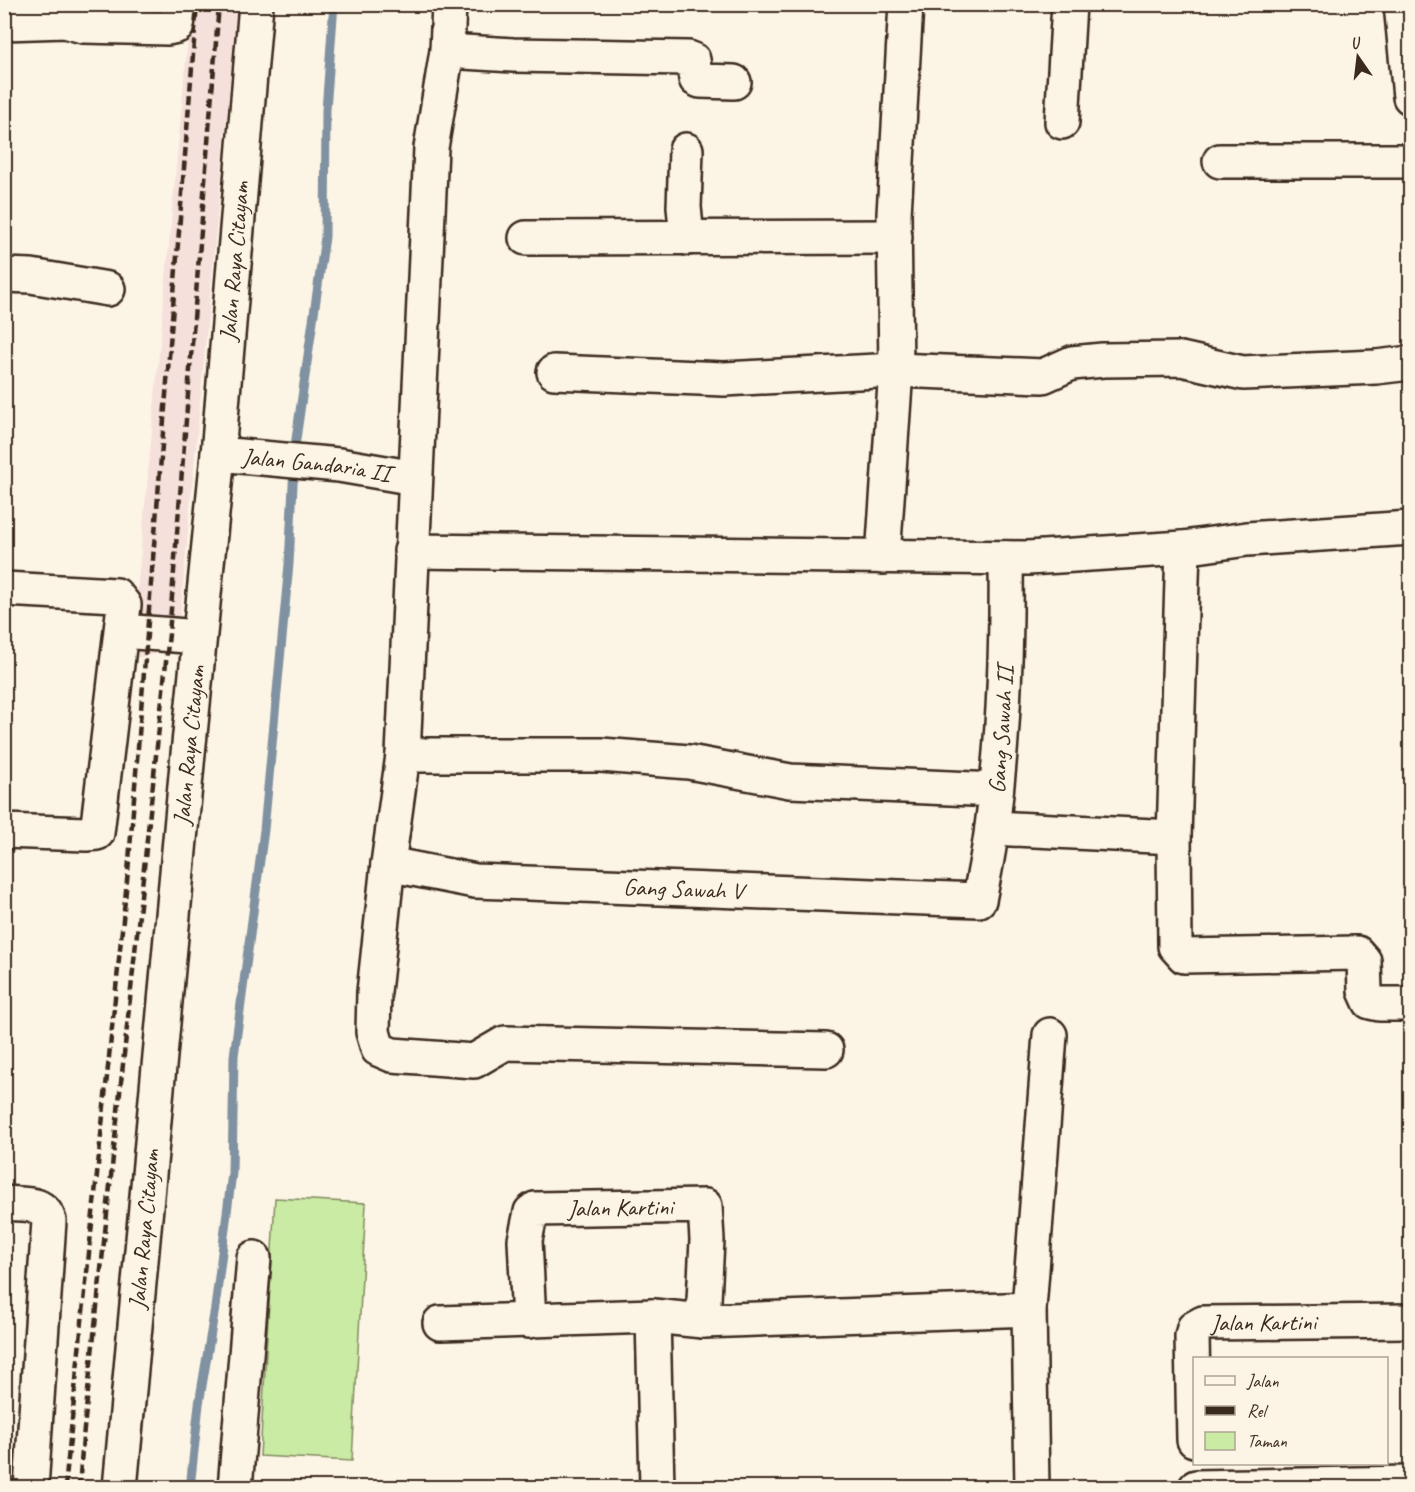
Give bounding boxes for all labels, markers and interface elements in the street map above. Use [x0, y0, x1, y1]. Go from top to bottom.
north arrow [1328, 27, 1388, 87]
text: U [1348, 32, 1364, 54]
street label: Jalan Raya Citayam [212, 180, 256, 343]
street label: Jalan Gandaria II [240, 441, 398, 489]
street label: Gang Sawah II [981, 660, 1020, 795]
street label: Jalan Raya Citayam [166, 663, 212, 827]
street label: Gang Sawah V [623, 872, 748, 906]
street label: Jalan Raya Citayam [122, 1147, 166, 1311]
street label: Jalan Kartini [566, 1192, 676, 1223]
street label: Jalan Kartini [1210, 1307, 1319, 1338]
legend [1193, 1357, 1388, 1465]
text: Jalan [1246, 1370, 1279, 1392]
text: Rel [1247, 1400, 1269, 1422]
text: Taman [1247, 1430, 1288, 1452]

